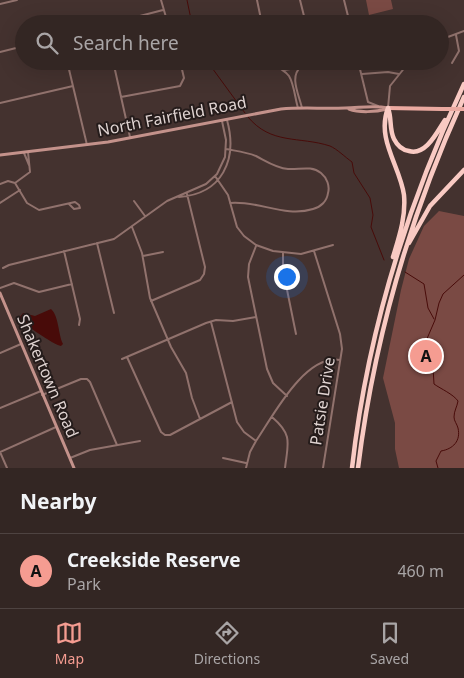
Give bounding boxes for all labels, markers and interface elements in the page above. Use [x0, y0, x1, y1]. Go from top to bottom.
search box [15, 15, 449, 70]
icon: search [33, 29, 61, 57]
text: Search here [73, 30, 179, 56]
street label: North Fairfield Road [96, 91, 248, 141]
your location [274, 264, 300, 290]
street label: Shakertown Road [12, 311, 84, 441]
pin: A [410, 337, 442, 375]
street label: Patsie Drive [304, 355, 340, 447]
text: Nearby [20, 487, 96, 515]
text: Creekside Reserve [67, 547, 241, 573]
text: A [30, 560, 42, 582]
text: 460 m [397, 560, 444, 582]
text: Park [67, 573, 101, 595]
tab: Map [55, 619, 84, 668]
tab: Directions [194, 619, 260, 668]
tab: Saved [370, 619, 409, 668]

